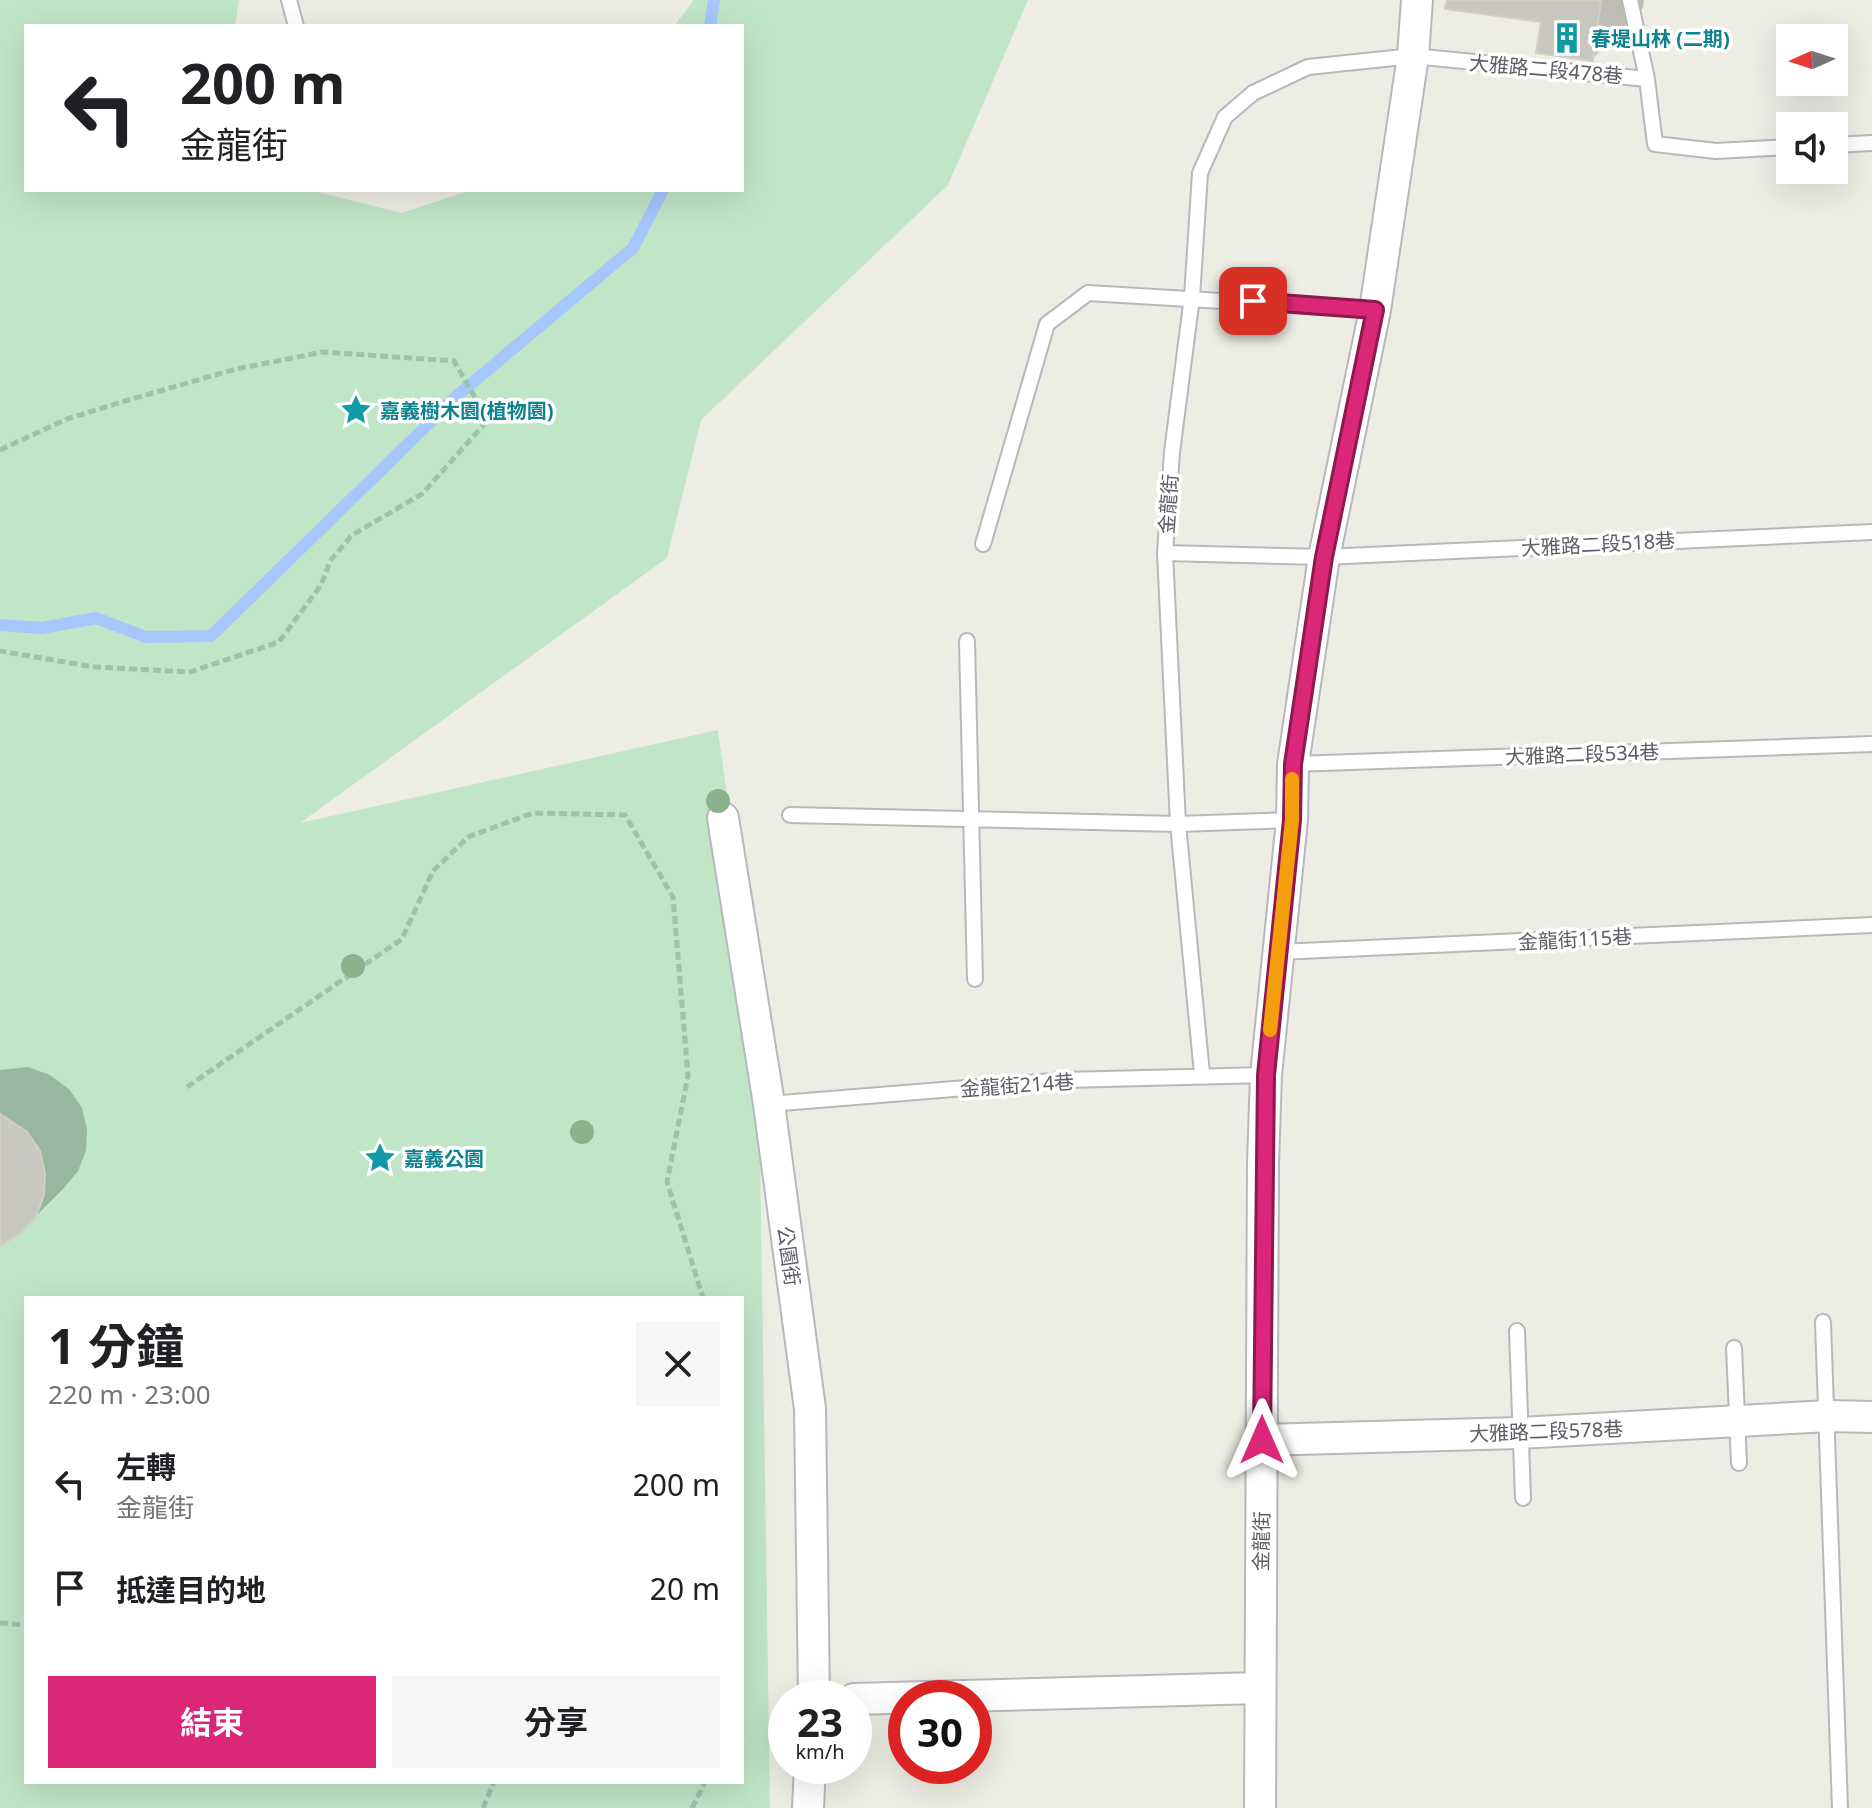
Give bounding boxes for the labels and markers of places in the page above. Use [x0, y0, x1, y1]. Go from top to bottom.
building icon: 春堤山林 (二期) [1550, 21, 1584, 55]
place label: 春堤山林 (二期) [1591, 25, 1730, 52]
pin [1219, 267, 1287, 335]
place icon: 嘉義樹木園(植物園) [339, 393, 373, 427]
place label: 嘉義樹木園(植物園) [380, 397, 554, 424]
place icon: 嘉義公園 [363, 1141, 397, 1175]
place label: 嘉義公園 [404, 1145, 484, 1172]

